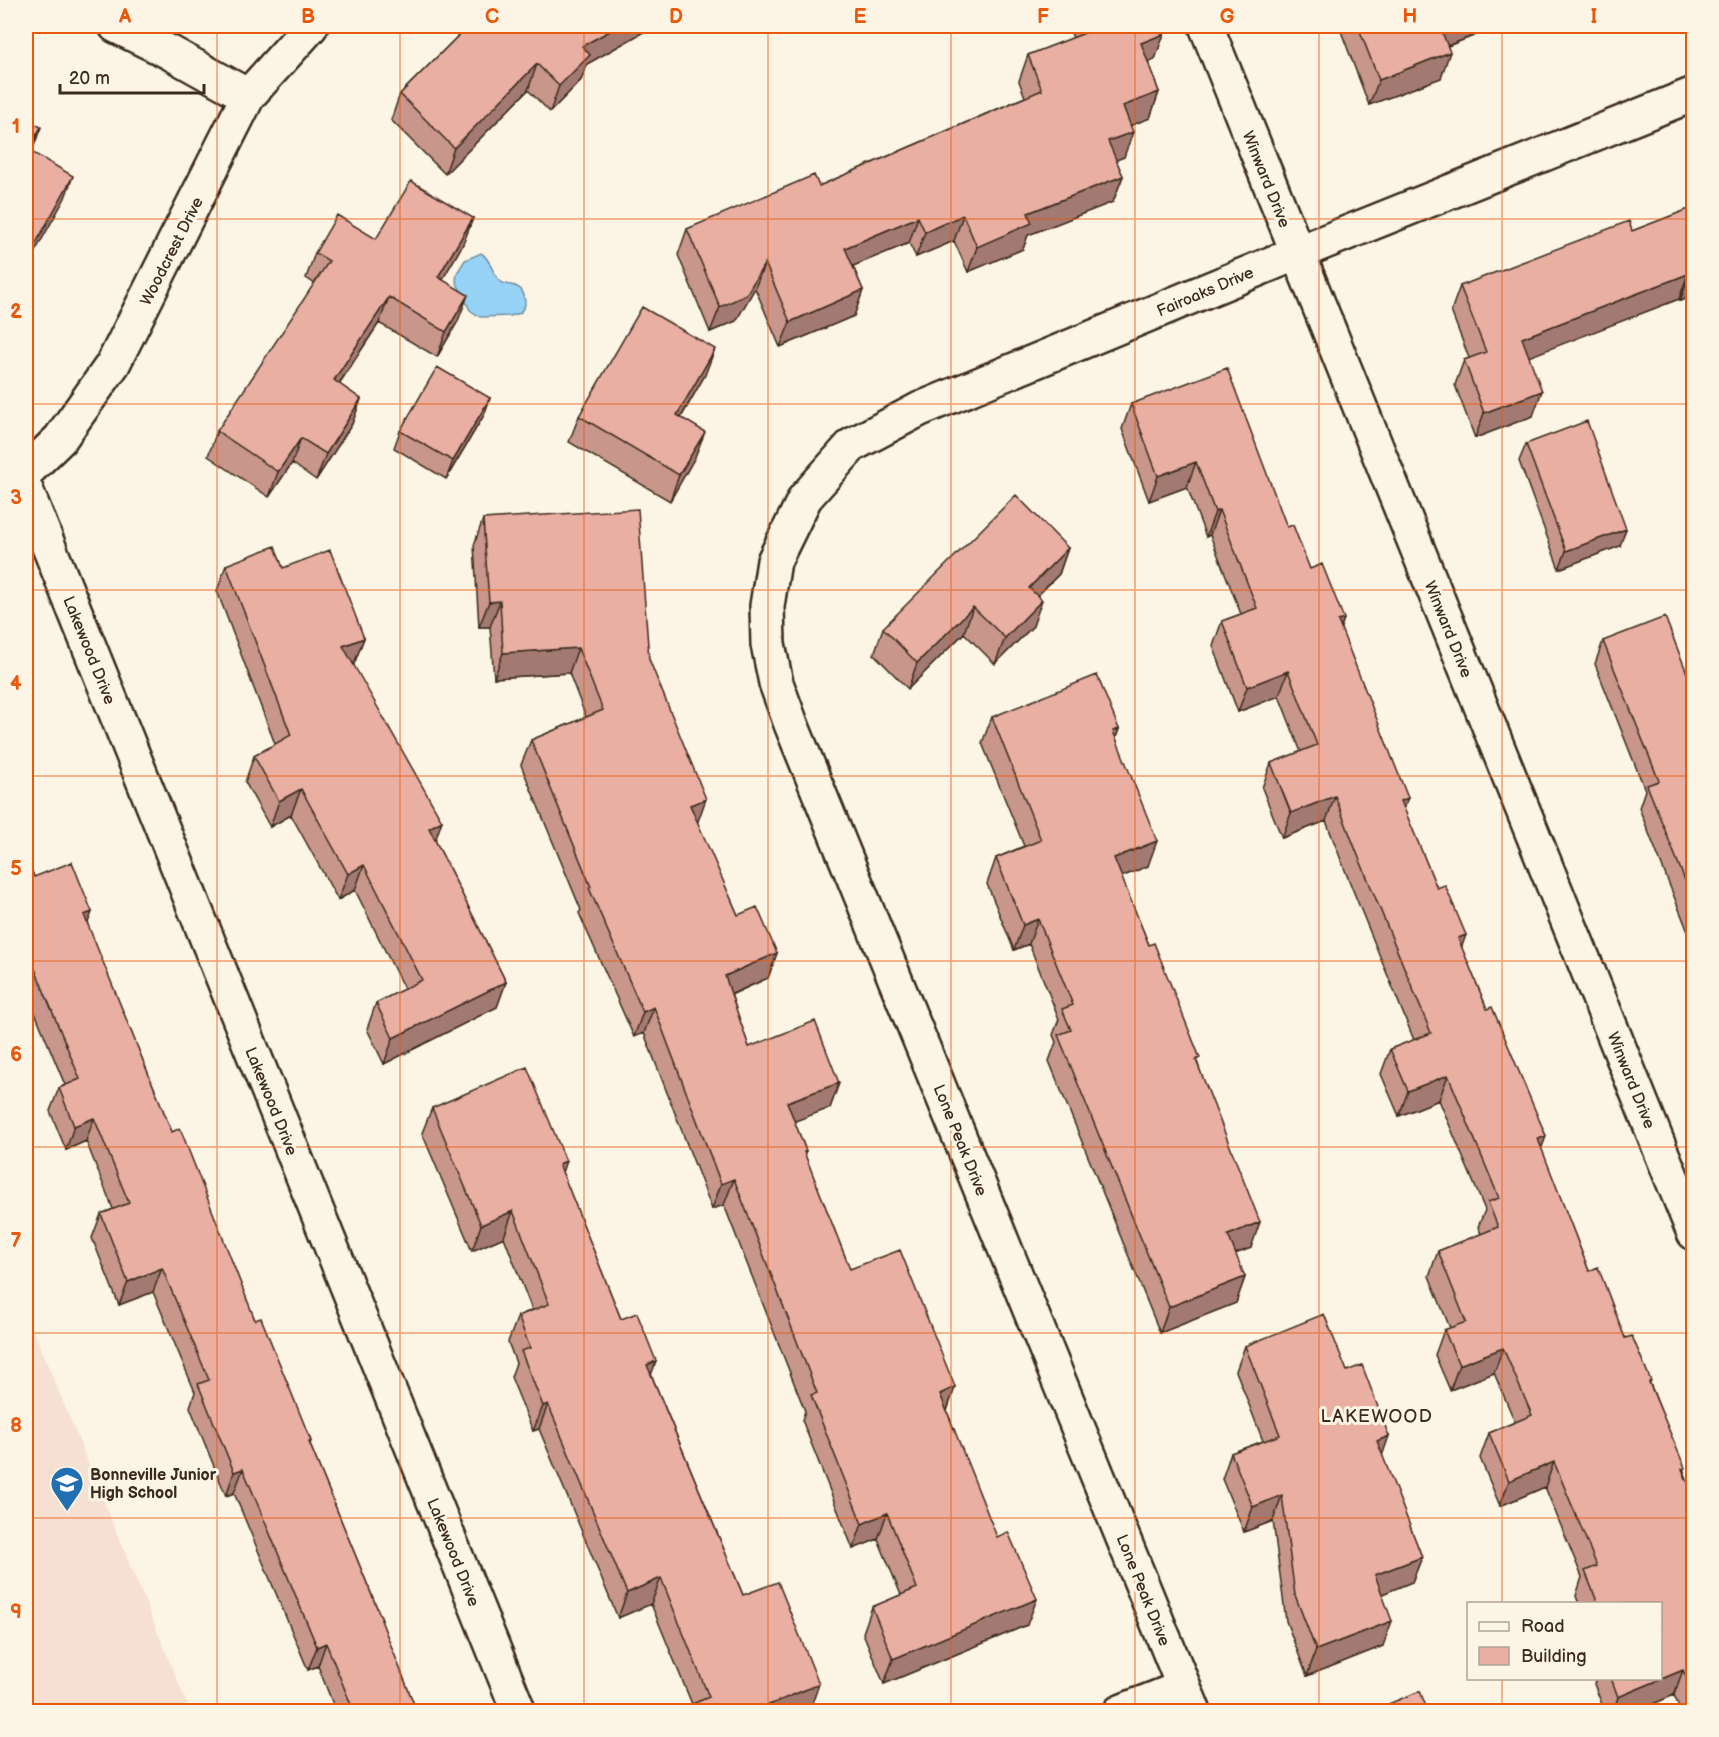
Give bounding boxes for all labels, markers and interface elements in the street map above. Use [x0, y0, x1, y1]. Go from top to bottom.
text: A [118, 5, 132, 29]
text: B [301, 5, 315, 29]
text: C [485, 5, 499, 29]
text: D [669, 5, 683, 29]
text: E [854, 5, 867, 29]
text: F [1037, 5, 1049, 29]
text: G [1220, 5, 1235, 29]
text: H [1403, 5, 1417, 29]
text: I [1591, 5, 1597, 29]
scale bar [60, 57, 204, 95]
text: 20 m [69, 68, 110, 89]
text: 1 [12, 115, 20, 139]
street label: Winward Drive [1238, 128, 1294, 231]
street label: Woodcrest Drive [137, 194, 208, 309]
street label: Fairoaks Drive [1154, 263, 1257, 321]
text: 2 [10, 300, 22, 324]
text: 3 [10, 486, 22, 510]
street label: Winward Drive [1420, 578, 1476, 681]
street label: Lakewood Drive [58, 594, 119, 708]
text: 4 [10, 672, 22, 696]
text: 5 [10, 857, 22, 881]
street label: Winward Drive [1603, 1029, 1659, 1132]
text: 6 [10, 1043, 22, 1067]
street label: Lakewood Drive [240, 1045, 301, 1159]
street label: Lone Peak Drive [929, 1082, 991, 1199]
text: 7 [10, 1229, 22, 1253]
district label: LAKEWOOD [1321, 1406, 1433, 1427]
text: 8 [10, 1414, 22, 1438]
school or university icon: Bonneville Junior High School [49, 1465, 85, 1512]
place label: Bonneville Junior High School [90, 1466, 217, 1503]
street label: Lakewood Drive [422, 1496, 483, 1610]
street label: Lone Peak Drive [1112, 1532, 1174, 1649]
text: 9 [10, 1600, 22, 1624]
legend [1467, 1602, 1662, 1680]
text: Road [1521, 1616, 1565, 1637]
text: Building [1521, 1646, 1587, 1667]

